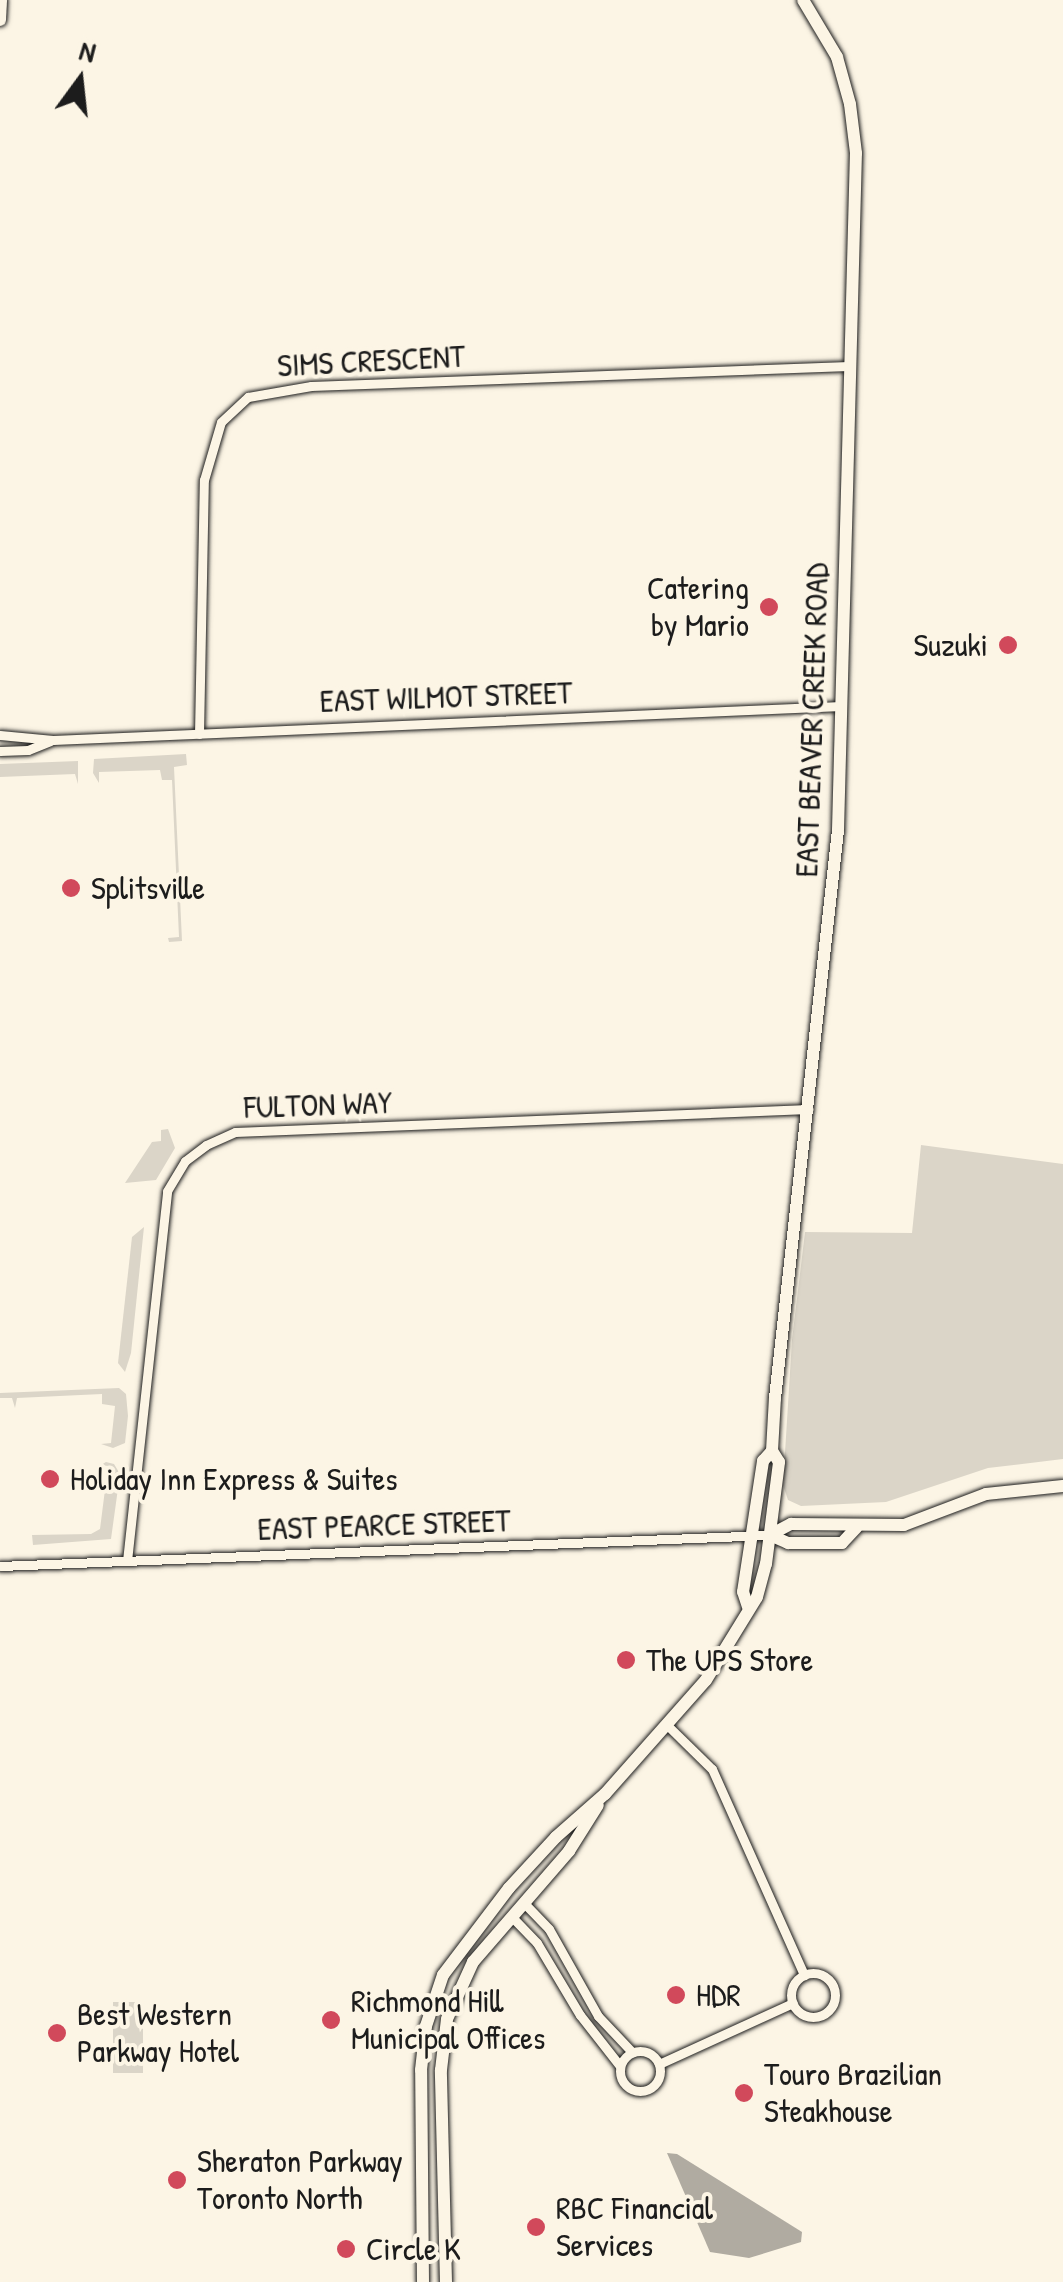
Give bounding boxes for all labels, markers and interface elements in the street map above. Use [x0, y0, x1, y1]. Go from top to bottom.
north arrow [30, 30, 130, 130]
text: N [76, 31, 100, 71]
street label: SIMS CRESCENT [276, 337, 466, 385]
street label: EAST BEAVER CREEK ROAD [787, 562, 837, 878]
place label: Catering by Mario [647, 570, 749, 645]
marker: Catering by Mario [758, 596, 780, 618]
place label: Suzuki [914, 626, 988, 664]
marker: Suzuki [997, 634, 1019, 656]
street label: EAST WILMOT STREET [319, 673, 573, 721]
place label: Splitsville [91, 869, 205, 907]
marker: Splitsville [60, 877, 82, 899]
street label: FULTON WAY [243, 1083, 393, 1127]
place label: Holiday Inn Express & Suites [70, 1460, 398, 1498]
marker: Holiday Inn Express & Suites [39, 1468, 61, 1490]
street label: EAST PEARCE STREET [257, 1501, 511, 1549]
place label: The UPS Store [646, 1641, 813, 1679]
marker: The UPS Store [615, 1649, 637, 1671]
place label: HDR [696, 1976, 741, 2014]
place label: Richmond Hill Municipal Offices [351, 1983, 545, 2058]
marker: HDR [665, 1984, 687, 2006]
place label: Best Western Parkway Hotel [77, 1996, 239, 2071]
marker: Richmond Hill Municipal Offices [320, 2009, 342, 2031]
marker: Best Western Parkway Hotel [46, 2022, 68, 2044]
place label: Touro Brazilian Steakhouse [764, 2056, 942, 2131]
marker: Touro Brazilian Steakhouse [733, 2082, 755, 2104]
place label: Sheraton Parkway Toronto North [197, 2143, 403, 2218]
marker: Sheraton Parkway Toronto North [166, 2169, 188, 2191]
place label: RBC Financial Services [556, 2190, 713, 2265]
marker: RBC Financial Services [525, 2216, 547, 2238]
place label: Circle K [366, 2230, 461, 2268]
marker: Circle K [335, 2238, 357, 2260]

